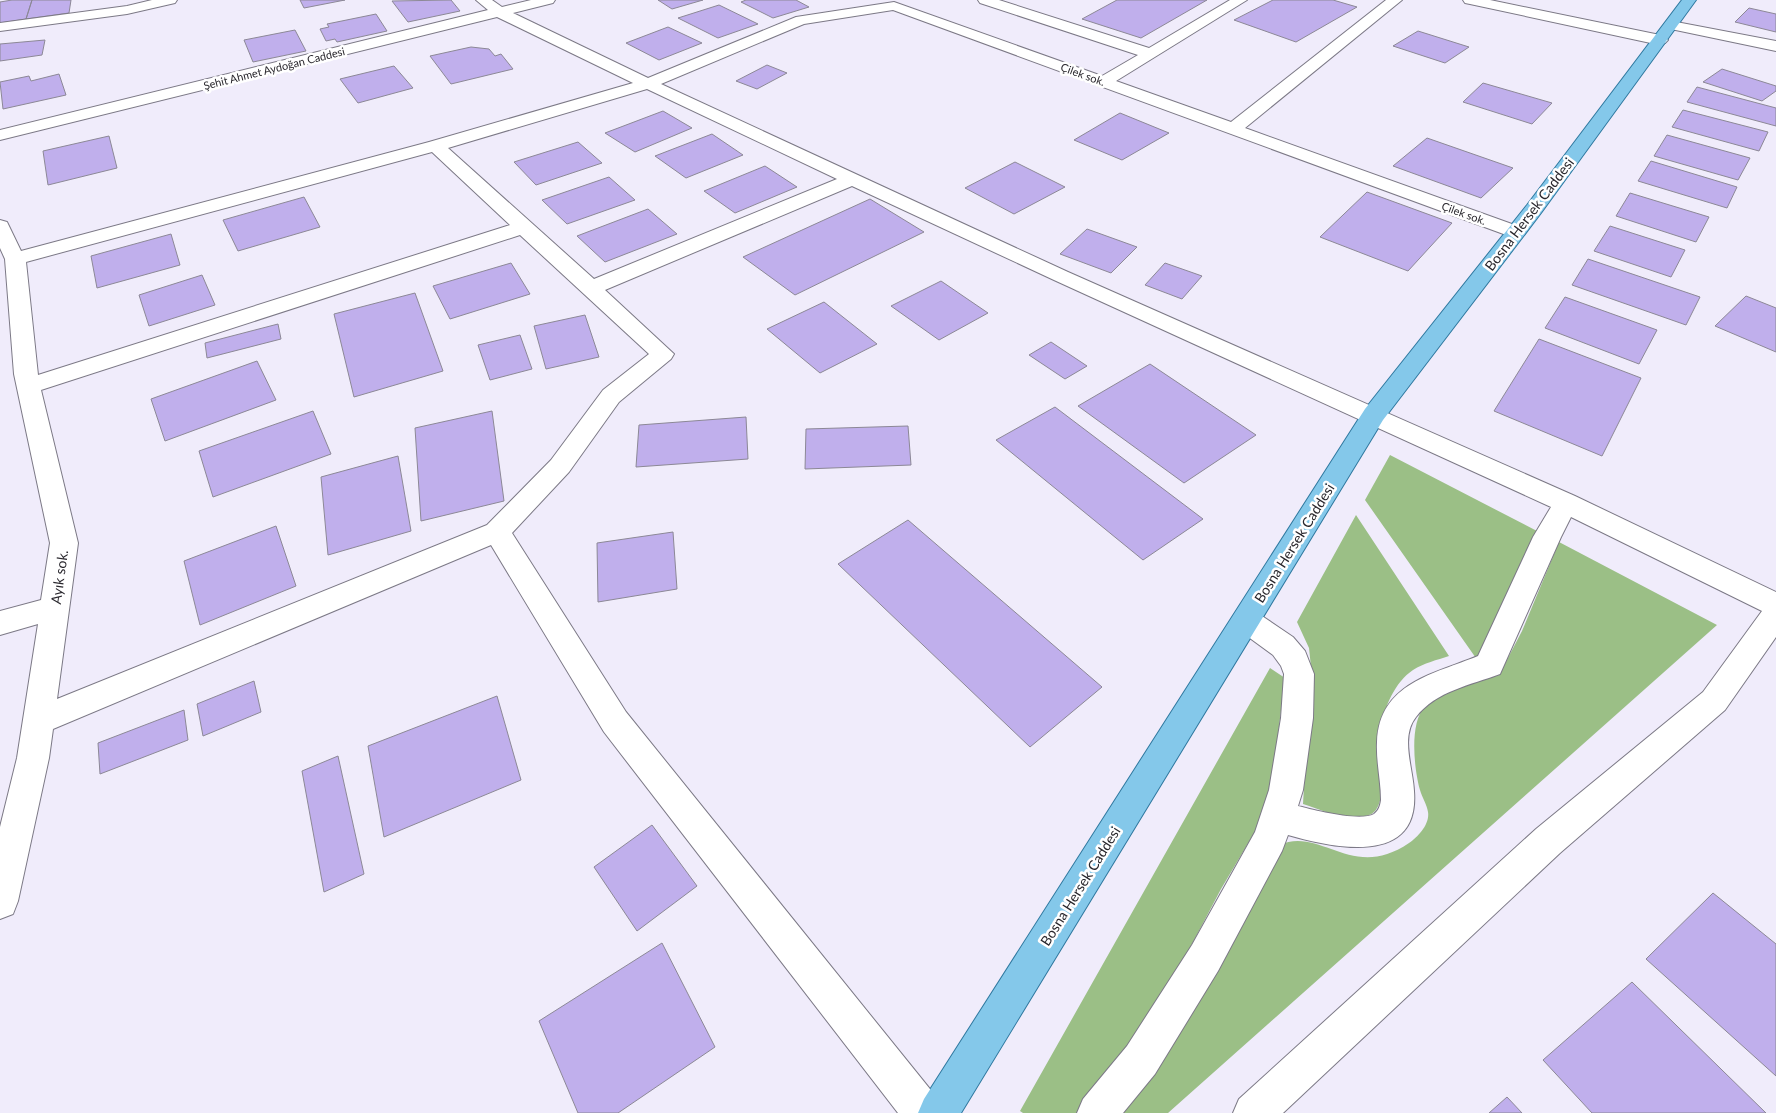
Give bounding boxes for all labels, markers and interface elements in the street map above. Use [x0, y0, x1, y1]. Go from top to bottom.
street label: Şehit Ahmet Aydoğan Caddesi [202, 44, 346, 92]
street label: Çilek sok. [1059, 60, 1107, 88]
street label: Bosna Hersek Caddesi [1481, 154, 1577, 274]
street label: Çilek sok. [1440, 199, 1488, 227]
street label: Bosna Hersek Caddesi [1250, 480, 1338, 606]
street label: Ayık sok. [47, 549, 71, 605]
street label: Bosna Hersek Caddesi [1036, 823, 1124, 949]

